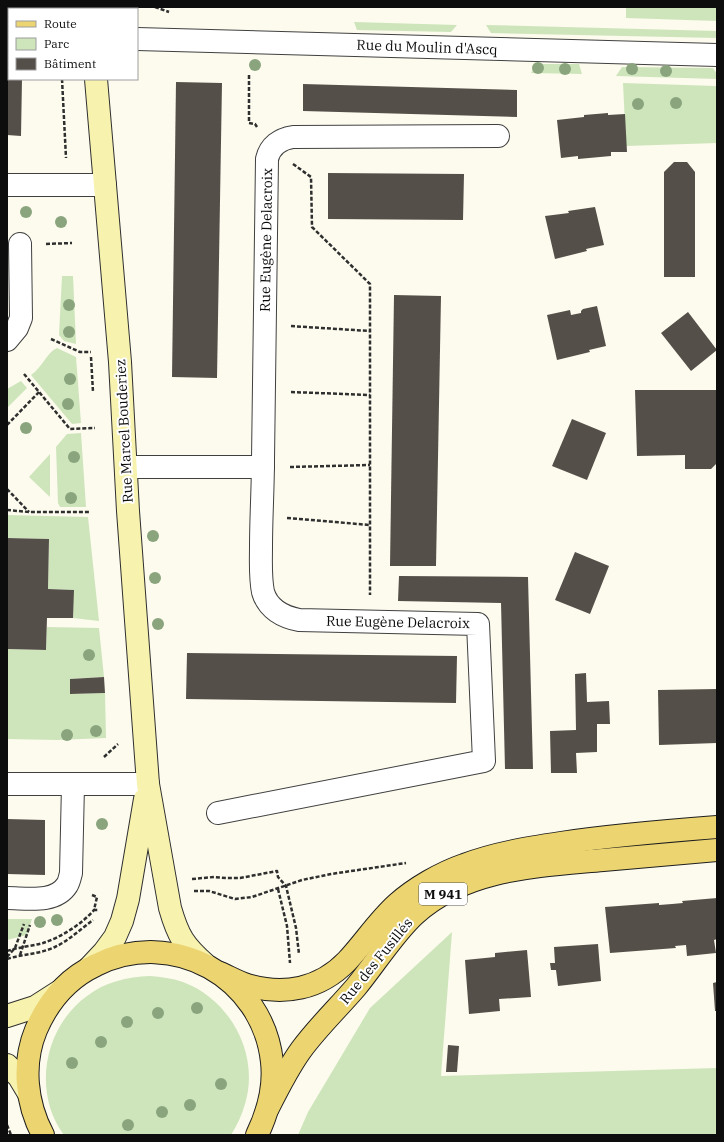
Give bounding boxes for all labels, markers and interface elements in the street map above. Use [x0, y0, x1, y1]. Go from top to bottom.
legend [8, 8, 138, 80]
text: Route [44, 16, 77, 31]
text: Parc [44, 36, 69, 51]
street label: Rue du Moulin d'Ascq [356, 36, 499, 58]
text: Bâtiment [44, 56, 96, 71]
street label: Rue Eugène Delacroix [256, 168, 276, 312]
street label: Rue Marcel Bouderiez [111, 359, 137, 503]
street label: Rue Eugène Delacroix [326, 612, 470, 632]
road number: M 941 [419, 883, 467, 905]
street label: Rue des Fusillés [336, 914, 416, 1008]

